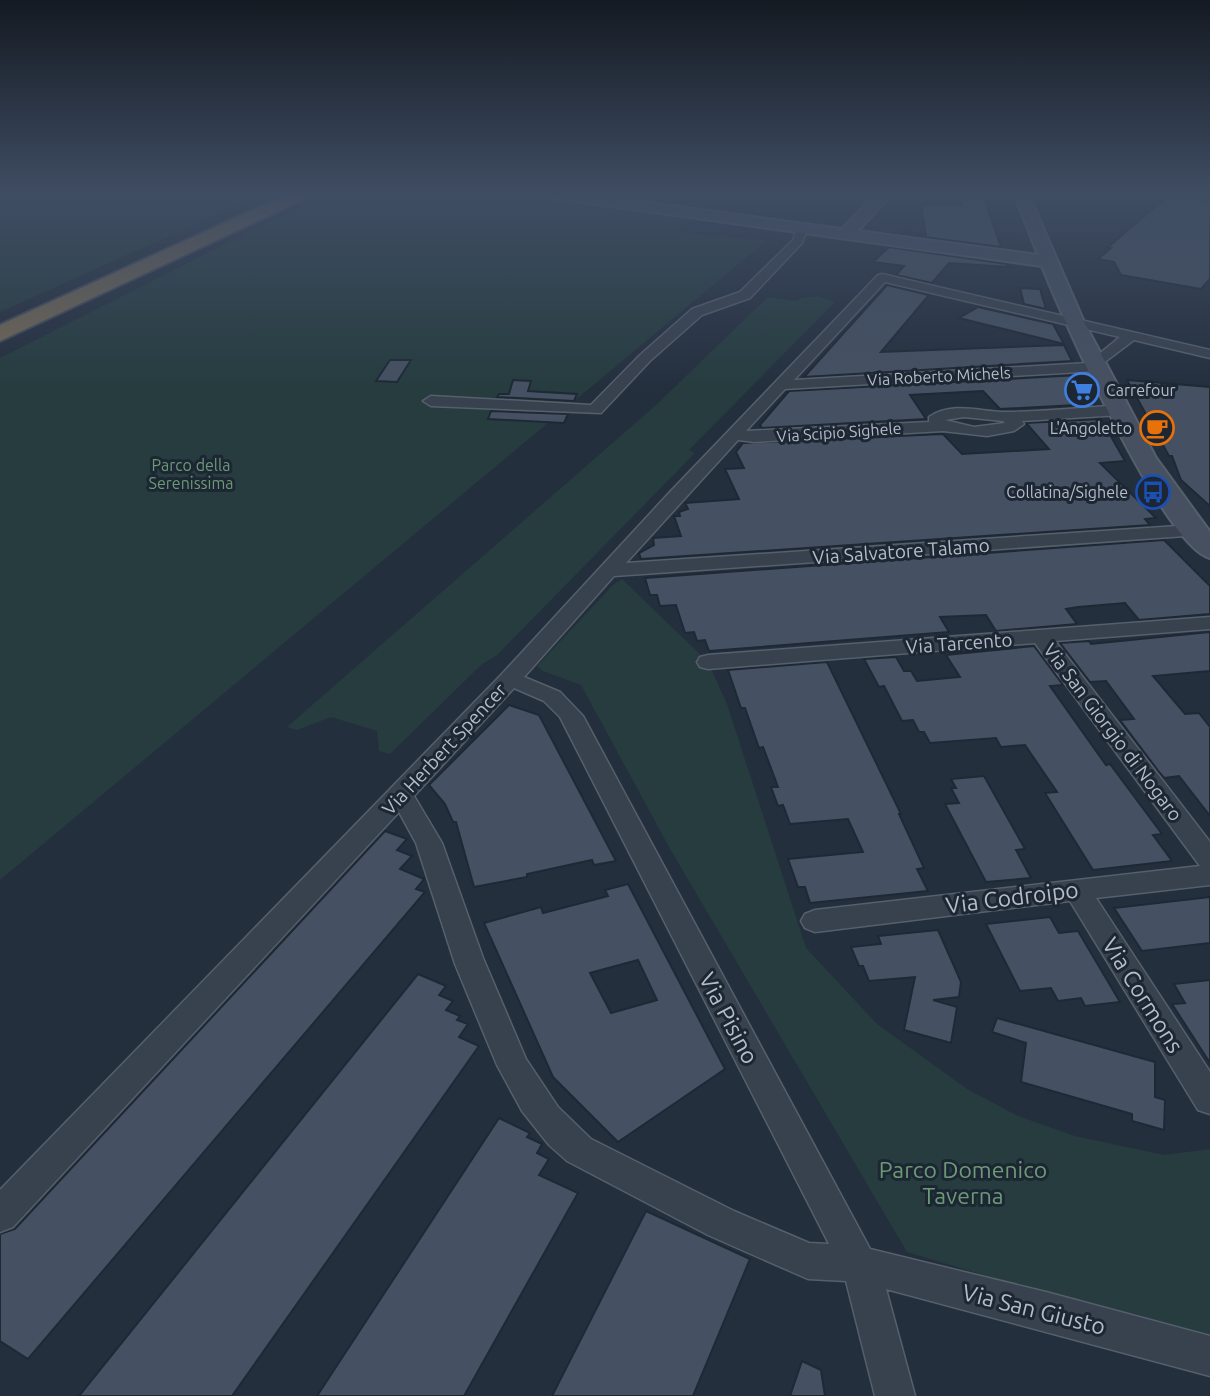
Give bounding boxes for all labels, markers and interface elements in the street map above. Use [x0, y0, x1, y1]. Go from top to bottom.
street label: Via Roberto Michels [867, 363, 1011, 389]
supermarket icon: Carrefour [1063, 371, 1101, 409]
place label: Carrefour [1106, 381, 1176, 399]
cafe icon: L'Angoletto [1138, 409, 1176, 447]
street label: Via Scipio Sighele [776, 419, 902, 445]
place label: L'Angoletto [1050, 419, 1132, 437]
park label: Parco della Serenissima [149, 456, 233, 492]
bus stop icon: Collatina/Sighele [1134, 473, 1172, 511]
place label: Collatina/Sighele [1006, 483, 1128, 501]
street label: Via Salvatore Talamo [812, 534, 990, 568]
street label: Via Tarcento [905, 628, 1013, 658]
street label: Via San Giorgio di Nogaro [1039, 639, 1187, 825]
street label: Via Herbert Spencer [377, 679, 511, 819]
street label: Via Codroipo [944, 876, 1080, 918]
street label: Via Cormons [1098, 933, 1188, 1057]
street label: Via Pisino [695, 968, 763, 1068]
park label: Parco Domenico Taverna [879, 1157, 1047, 1208]
street label: Via San Giusto [960, 1279, 1108, 1339]

